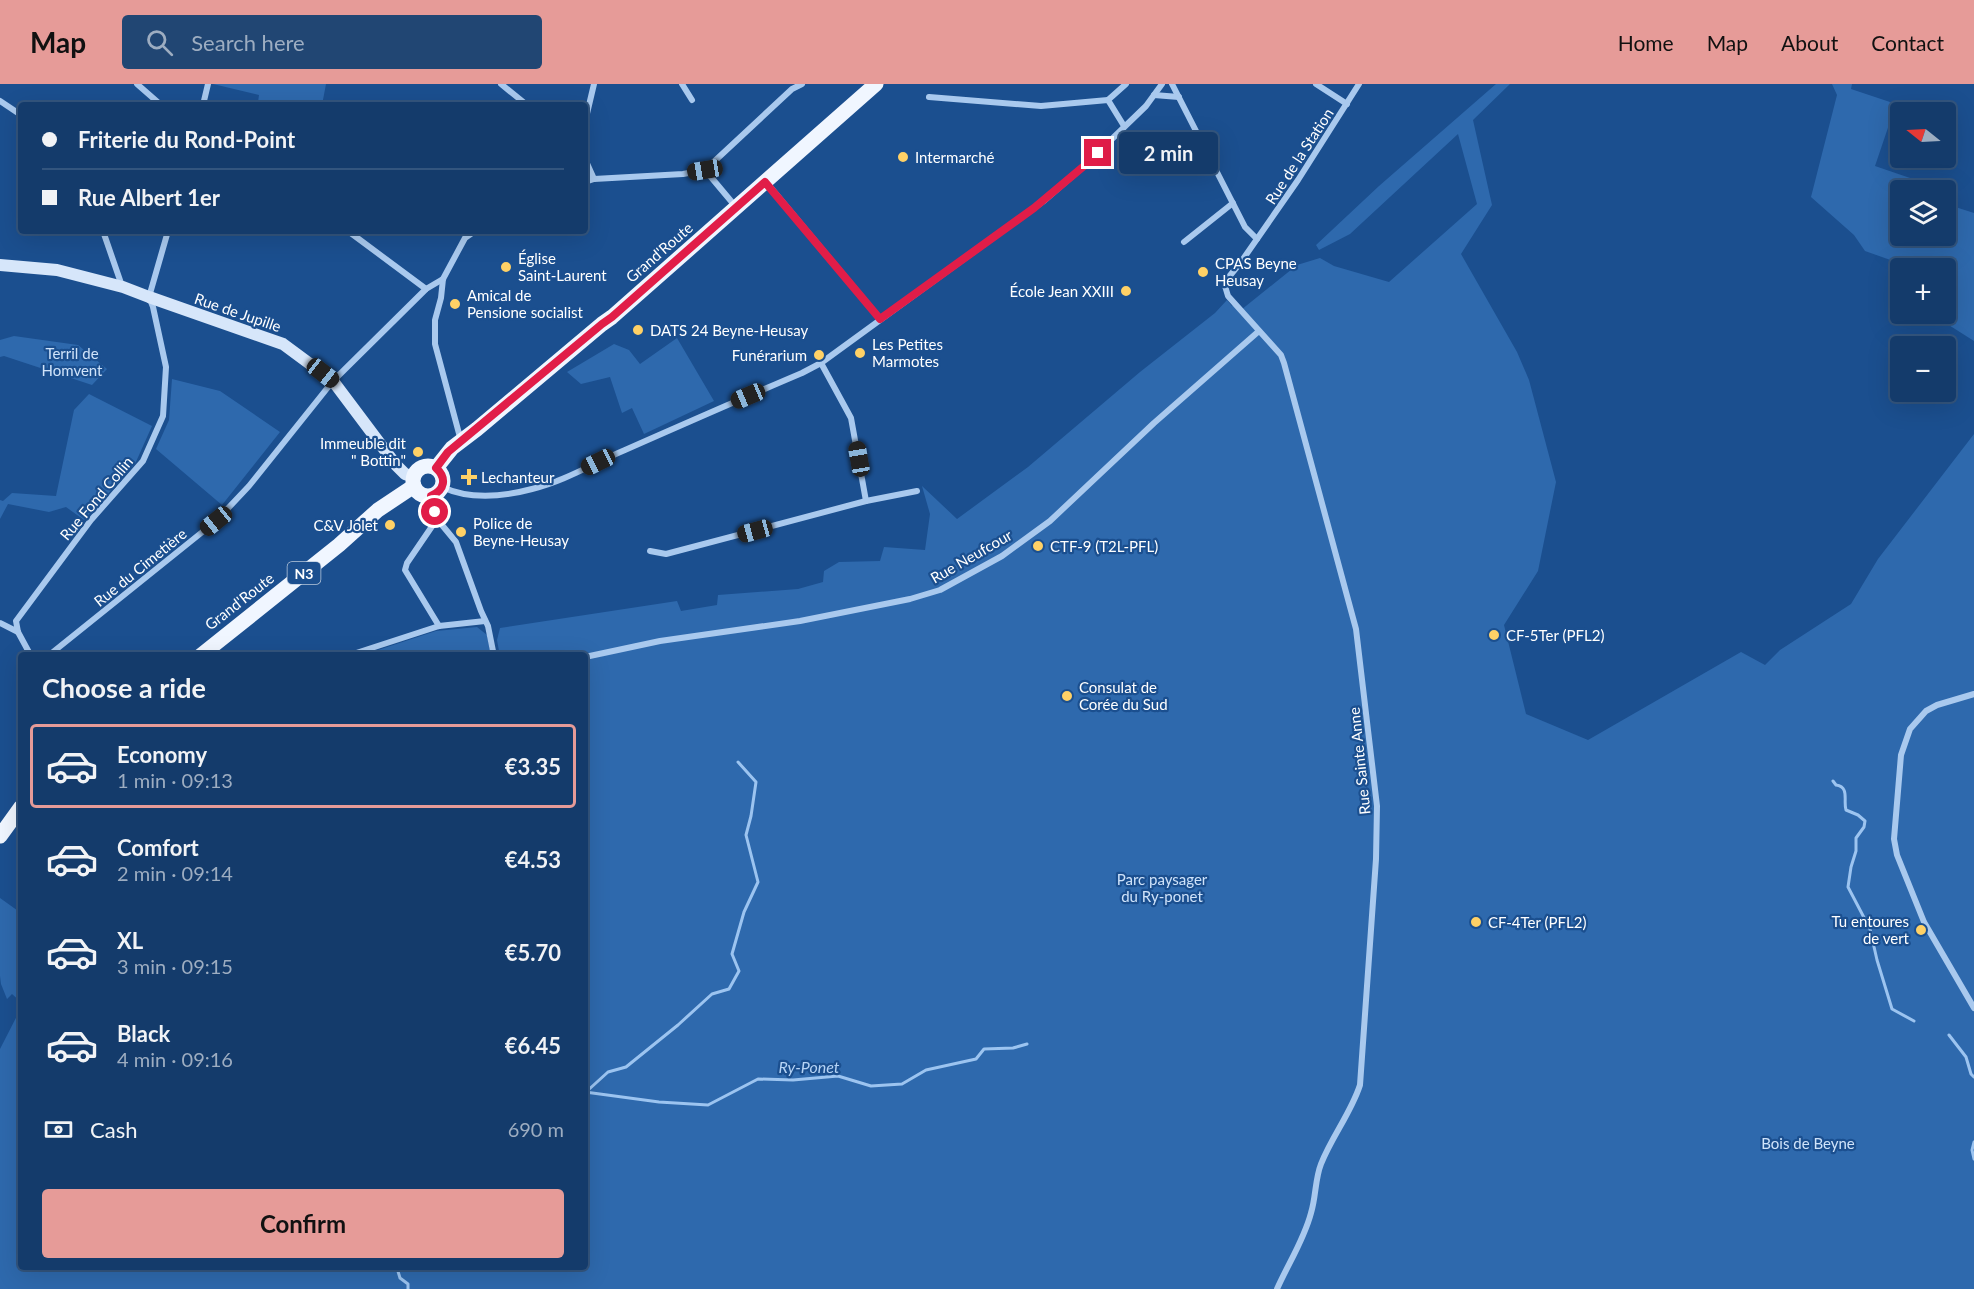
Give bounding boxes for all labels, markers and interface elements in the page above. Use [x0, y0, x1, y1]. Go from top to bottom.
search box [122, 15, 542, 69]
text: Map [30, 25, 86, 59]
icon: search [143, 26, 176, 59]
text: Search here [191, 29, 305, 56]
text: Home [1618, 30, 1674, 55]
text: Map [1707, 30, 1748, 55]
text: About [1781, 30, 1838, 55]
text: Contact [1871, 30, 1944, 55]
north arrow [1890, 102, 1956, 168]
map controls [1890, 102, 1956, 402]
street label: Rue de la Station [1261, 105, 1337, 207]
text: Friterie du Rond-Point [78, 126, 295, 153]
callout: 2 min [1119, 132, 1218, 174]
route end [1084, 139, 1111, 166]
text: 2 min [1144, 141, 1193, 165]
place label: Intermarché [915, 148, 995, 166]
marker: Intermarché [896, 150, 910, 164]
car [686, 158, 724, 182]
button: layers [1890, 180, 1956, 246]
text: Rue Albert 1er [78, 184, 220, 211]
street label: Grand'Route [622, 218, 696, 286]
place label: Église Saint-Laurent [518, 249, 607, 284]
place label: CPAS Beyne Heusay [1215, 254, 1297, 289]
button: + [1890, 258, 1956, 324]
marker: Église Saint-Laurent [499, 260, 513, 274]
marker: CPAS Beyne Heusay [1196, 265, 1210, 279]
place label: École Jean XXIII [1010, 282, 1114, 300]
marker: École Jean XXIII [1119, 284, 1133, 298]
place label: Amical de Pensione socialist [467, 286, 583, 321]
street label: Rue de Jupille [192, 289, 284, 335]
marker: Amical de Pensione socialist [448, 297, 462, 311]
place label: DATS 24 Beyne-Heusay [650, 321, 808, 339]
marker: DATS 24 Beyne-Heusay [631, 323, 645, 337]
place label: Les Petites Marmotes [872, 335, 943, 370]
button: − [1890, 336, 1956, 402]
park label: Terril de Homvent [42, 344, 103, 379]
place label: Funérarium [732, 346, 807, 364]
marker: Les Petites Marmotes [853, 346, 867, 360]
marker: Funérarium [812, 348, 826, 362]
car [303, 355, 343, 391]
car [728, 381, 768, 411]
place label: Immeuble dit " Bottin" [320, 434, 407, 469]
car [847, 440, 871, 478]
marker: Immeuble dit " Bottin" [411, 445, 425, 459]
car [578, 446, 618, 478]
street label: Rue Fond Collin [56, 453, 136, 543]
place label: Lechanteur [481, 468, 555, 486]
marker: Lechanteur [462, 470, 476, 484]
route start [421, 498, 448, 525]
car [196, 503, 236, 539]
place label: Police de Beyne-Heusay [473, 514, 569, 549]
place label: C&V Jolet [314, 516, 379, 534]
marker: C&V Jolet [383, 518, 397, 532]
car [735, 518, 775, 544]
street label: Rue du Cimetière [90, 524, 190, 610]
marker: Police de Beyne-Heusay [454, 525, 468, 539]
street label: Rue Neufcour [927, 525, 1015, 587]
place label: CTF-9 (T2L-PFL) [1050, 537, 1158, 555]
marker: CTF-9 (T2L-PFL) [1031, 539, 1045, 553]
road number: N3 [288, 562, 320, 584]
street label: Grand'Route [201, 568, 277, 633]
place label: CF-5Ter (PFL2) [1506, 626, 1604, 644]
marker: CF-5Ter (PFL2) [1487, 628, 1501, 642]
text: Choose a ride [42, 671, 206, 704]
place label: Consulat de Corée du Sud [1079, 678, 1168, 713]
marker: Consulat de Corée du Sud [1060, 689, 1074, 703]
street label: Rue Sainte Anne [1344, 706, 1374, 816]
icon: car [45, 739, 99, 793]
text: Economy [117, 741, 207, 768]
text: €3.35 [505, 753, 561, 780]
text: 1 min · 09:13 [117, 768, 233, 792]
icon: car [45, 832, 99, 886]
text: Comfort [117, 834, 199, 861]
text: €4.53 [505, 846, 561, 873]
text: 2 min · 09:14 [117, 861, 233, 885]
park label: Parc paysager du Ry-ponet [1117, 870, 1208, 905]
place label: Tu entoures de vert [1832, 912, 1910, 947]
place label: CF-4Ter (PFL2) [1488, 913, 1586, 931]
marker: CF-4Ter (PFL2) [1469, 915, 1483, 929]
marker: Tu entoures de vert [1914, 923, 1928, 937]
icon: car [45, 925, 99, 979]
text: XL [117, 927, 143, 954]
text: €5.70 [505, 939, 561, 966]
text: 3 min · 09:15 [117, 954, 233, 978]
icon: car [45, 1018, 99, 1072]
text: Black [117, 1020, 170, 1047]
text: €6.45 [505, 1032, 561, 1059]
text: 4 min · 09:16 [117, 1047, 233, 1071]
water label: Ry-Ponet [778, 1057, 840, 1076]
icon: cash [42, 1113, 75, 1146]
text: Cash [90, 1116, 137, 1143]
text: 690 m [508, 1117, 564, 1141]
park label: Bois de Beyne [1761, 1134, 1855, 1152]
button: Confirm [42, 1189, 564, 1258]

